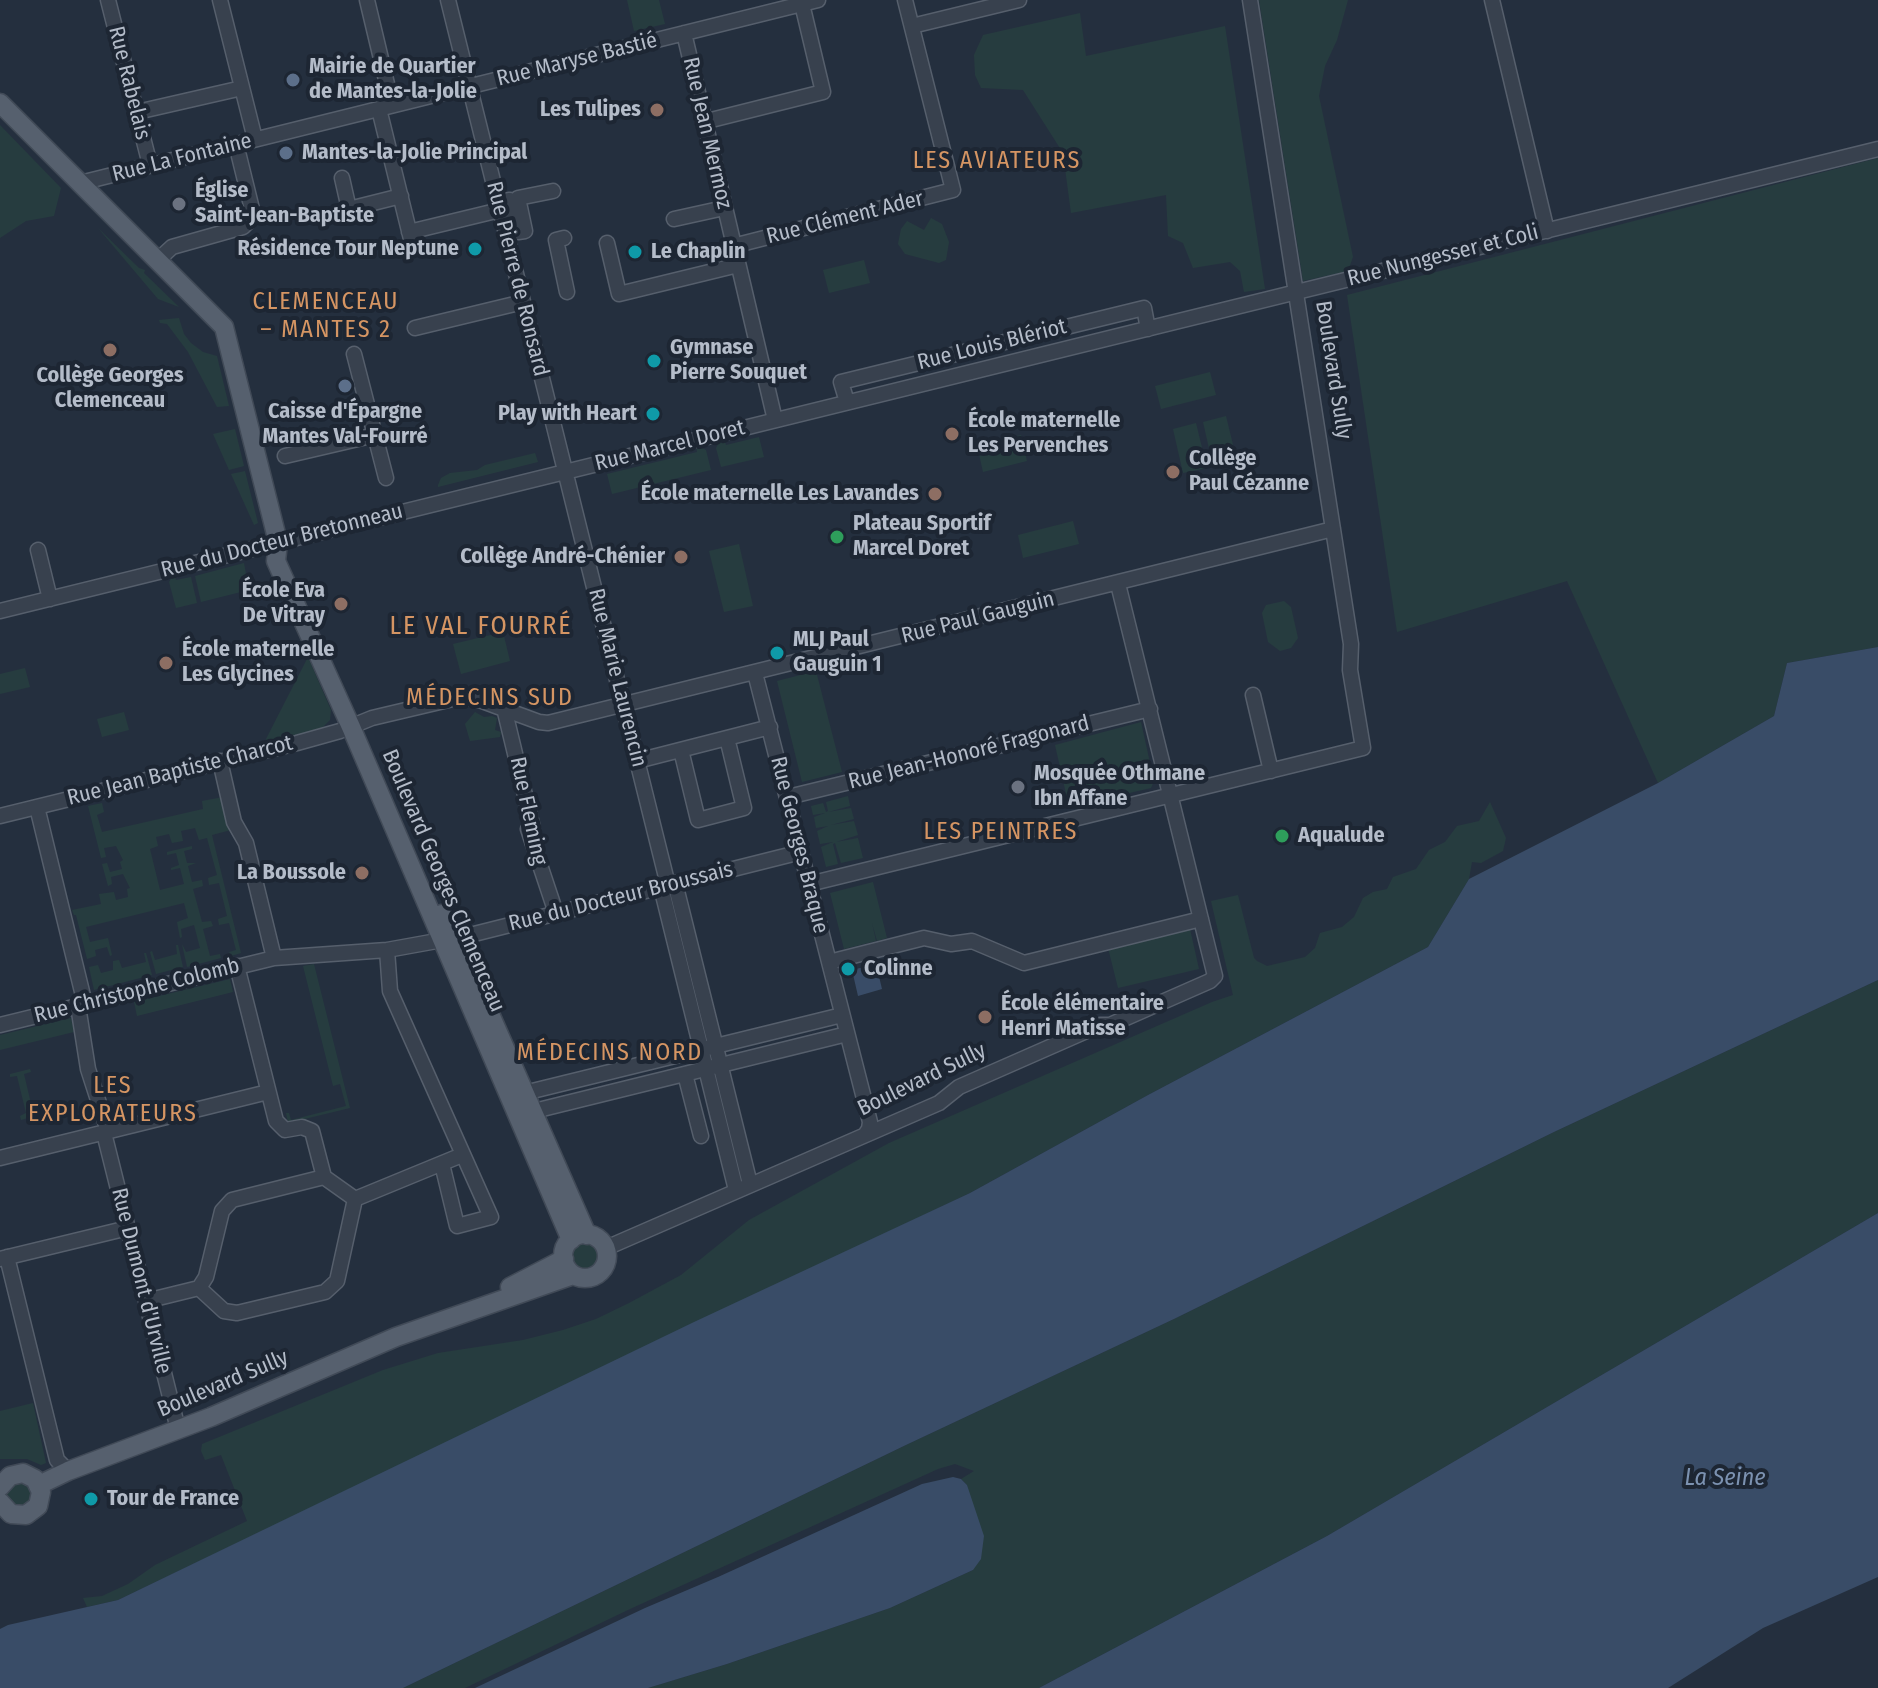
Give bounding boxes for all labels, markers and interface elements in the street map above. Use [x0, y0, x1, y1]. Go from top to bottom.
street label: Rue Rabelais [102, 23, 156, 143]
street label: Rue Maryse Bastié [494, 27, 660, 93]
place label: Mairie de Quartier de Mantes-la-Jolie [309, 54, 477, 106]
street label: Rue Jean Mermoz [677, 55, 737, 211]
marker: Mairie de Quartier de Mantes-la-Jolie [284, 71, 302, 89]
place label: Les Tulipes [540, 97, 641, 123]
marker: Les Tulipes [648, 101, 666, 119]
street label: Rue La Fontaine [109, 128, 255, 188]
place label: Mantes-la-Jolie Principal [302, 140, 527, 166]
marker: Mantes-la-Jolie Principal [277, 144, 295, 162]
district label: LES AVIATEURS [913, 147, 1081, 175]
place label: Église Saint-Jean-Baptiste [195, 178, 374, 230]
street label: Rue Pierre de Ronsard [480, 179, 554, 379]
street label: Rue Clément Ader [764, 186, 926, 250]
marker: Église Saint-Jean-Baptiste [170, 195, 188, 213]
street label: Rue Nungesser et Coli [1345, 219, 1541, 293]
place label: Résidence Tour Neptune [237, 236, 459, 262]
place label: Le Chaplin [651, 239, 745, 265]
marker: Résidence Tour Neptune [466, 240, 484, 258]
marker: Le Chaplin [626, 243, 644, 261]
district label: CLEMENCEAU – MANTES 2 [253, 288, 399, 344]
street label: Boulevard Sully [1309, 299, 1357, 441]
street label: Rue Louis Blériot [915, 314, 1069, 376]
place label: Gymnase Pierre Souquet [670, 335, 807, 386]
marker: Collège Georges Clemenceau [101, 341, 119, 359]
marker: Gymnase Pierre Souquet [645, 352, 663, 370]
place label: Collège Georges Clemenceau [36, 363, 184, 414]
marker: Caisse d'Épargne Mantes Val-Fourré [336, 377, 354, 395]
place label: Caisse d'Épargne Mantes Val-Fourré [262, 399, 428, 450]
place label: Play with Heart [498, 401, 637, 427]
marker: Play with Heart [644, 405, 662, 423]
place label: École maternelle Les Pervenches [968, 408, 1121, 460]
street label: Rue Marcel Doret [592, 415, 748, 477]
marker: École maternelle Les Pervenches [943, 425, 961, 443]
place label: Collège Paul Cézanne [1189, 446, 1309, 498]
marker: Collège Paul Cézanne [1164, 463, 1182, 481]
place label: École maternelle Les Lavandes [641, 481, 919, 507]
marker: École maternelle Les Lavandes [926, 485, 944, 503]
street label: Rue du Docteur Bretonneau [158, 498, 406, 584]
place label: Plateau Sportif Marcel Doret [853, 511, 991, 562]
marker: Plateau Sportif Marcel Doret [828, 528, 846, 546]
place label: Collège André-Chénier [460, 544, 665, 570]
marker: Collège André-Chénier [672, 548, 690, 566]
place label: École Eva De Vitray [242, 578, 325, 630]
street label: Rue Marie Laurencin [582, 586, 652, 770]
street label: Rue Paul Gauguin [899, 586, 1057, 650]
marker: École Eva De Vitray [332, 595, 350, 613]
district label: LE VAL FOURRÉ [389, 611, 573, 643]
place label: MLJ Paul Gauguin 1 [793, 627, 882, 678]
place label: École maternelle Les Glycines [182, 637, 335, 688]
marker: MLJ Paul Gauguin 1 [768, 644, 786, 662]
marker: École maternelle Les Glycines [157, 654, 175, 672]
district label: MÉDECINS SUD [406, 684, 574, 712]
street label: Rue Jean-Honoré Fragonard [846, 710, 1092, 796]
street label: Rue Jean Baptiste Charcot [65, 730, 295, 812]
street label: Boulevard Georges Clemenceau [376, 746, 510, 1016]
street label: Rue Georges Braque [764, 754, 834, 936]
street label: Rue Fleming [504, 755, 552, 867]
place label: Mosquée Othmane Ibn Affane [1034, 761, 1205, 812]
marker: Mosquée Othmane Ibn Affane [1009, 778, 1027, 796]
district label: LES PEINTRES [924, 818, 1078, 846]
place label: Aqualude [1298, 823, 1385, 849]
marker: Aqualude [1273, 827, 1291, 845]
street label: Rue du Docteur Broussais [506, 856, 736, 938]
place label: La Boussole [237, 860, 346, 886]
marker: La Boussole [353, 864, 371, 882]
street label: Rue Christophe Colomb [32, 953, 242, 1029]
place label: Colinne [864, 956, 933, 982]
marker: Colinne [839, 960, 857, 978]
place label: École élémentaire Henri Matisse [1001, 991, 1164, 1042]
marker: École élémentaire Henri Matisse [976, 1008, 994, 1026]
street label: Boulevard Sully [854, 1038, 990, 1122]
district label: MÉDECINS NORD [517, 1039, 703, 1067]
district label: LES EXPLORATEURS [28, 1072, 198, 1128]
street label: Rue Dumont d'Urville [105, 1185, 177, 1377]
street label: Boulevard Sully [154, 1345, 292, 1423]
water label: La Seine [1684, 1464, 1766, 1492]
place label: Tour de France [107, 1486, 239, 1512]
marker: Tour de France [82, 1490, 100, 1508]

